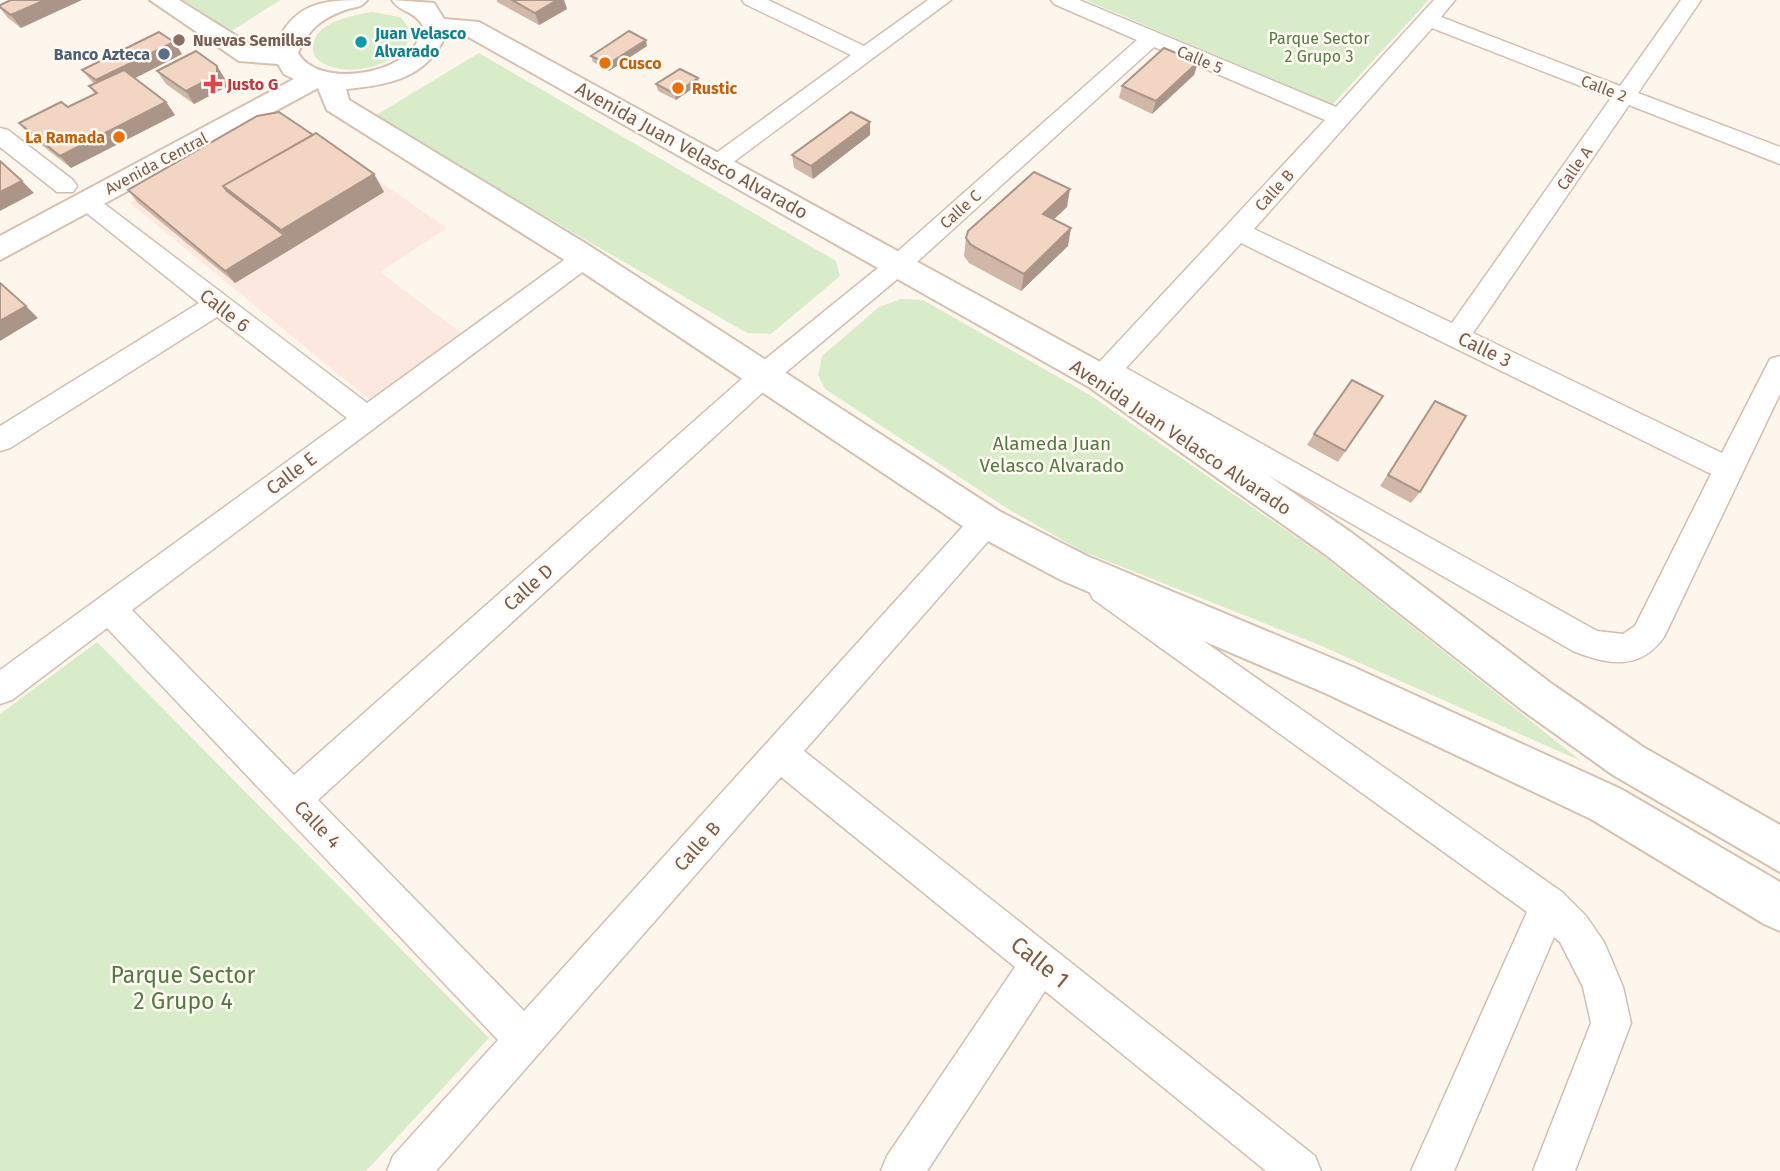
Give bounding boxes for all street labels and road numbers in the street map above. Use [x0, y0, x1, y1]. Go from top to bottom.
street label: Calle 5 [1174, 41, 1225, 78]
street label: Calle 2 [1578, 71, 1629, 106]
street label: Avenida Juan Velasco Alvarado [572, 77, 812, 224]
street label: Avenida Central [102, 128, 211, 198]
street label: Calle A [1553, 142, 1597, 194]
street label: Calle B [1251, 165, 1298, 215]
street label: Calle C [936, 186, 985, 233]
street label: Calle 6 [195, 284, 254, 337]
street label: Calle 3 [1454, 327, 1515, 372]
street label: Avenida Juan Velasco Alvarado [1066, 355, 1296, 520]
street label: Calle E [262, 447, 321, 500]
street label: Calle D [499, 559, 558, 616]
street label: Calle 4 [290, 796, 346, 853]
street label: Calle B [669, 817, 726, 876]
street label: Calle 1 [1005, 930, 1075, 994]

